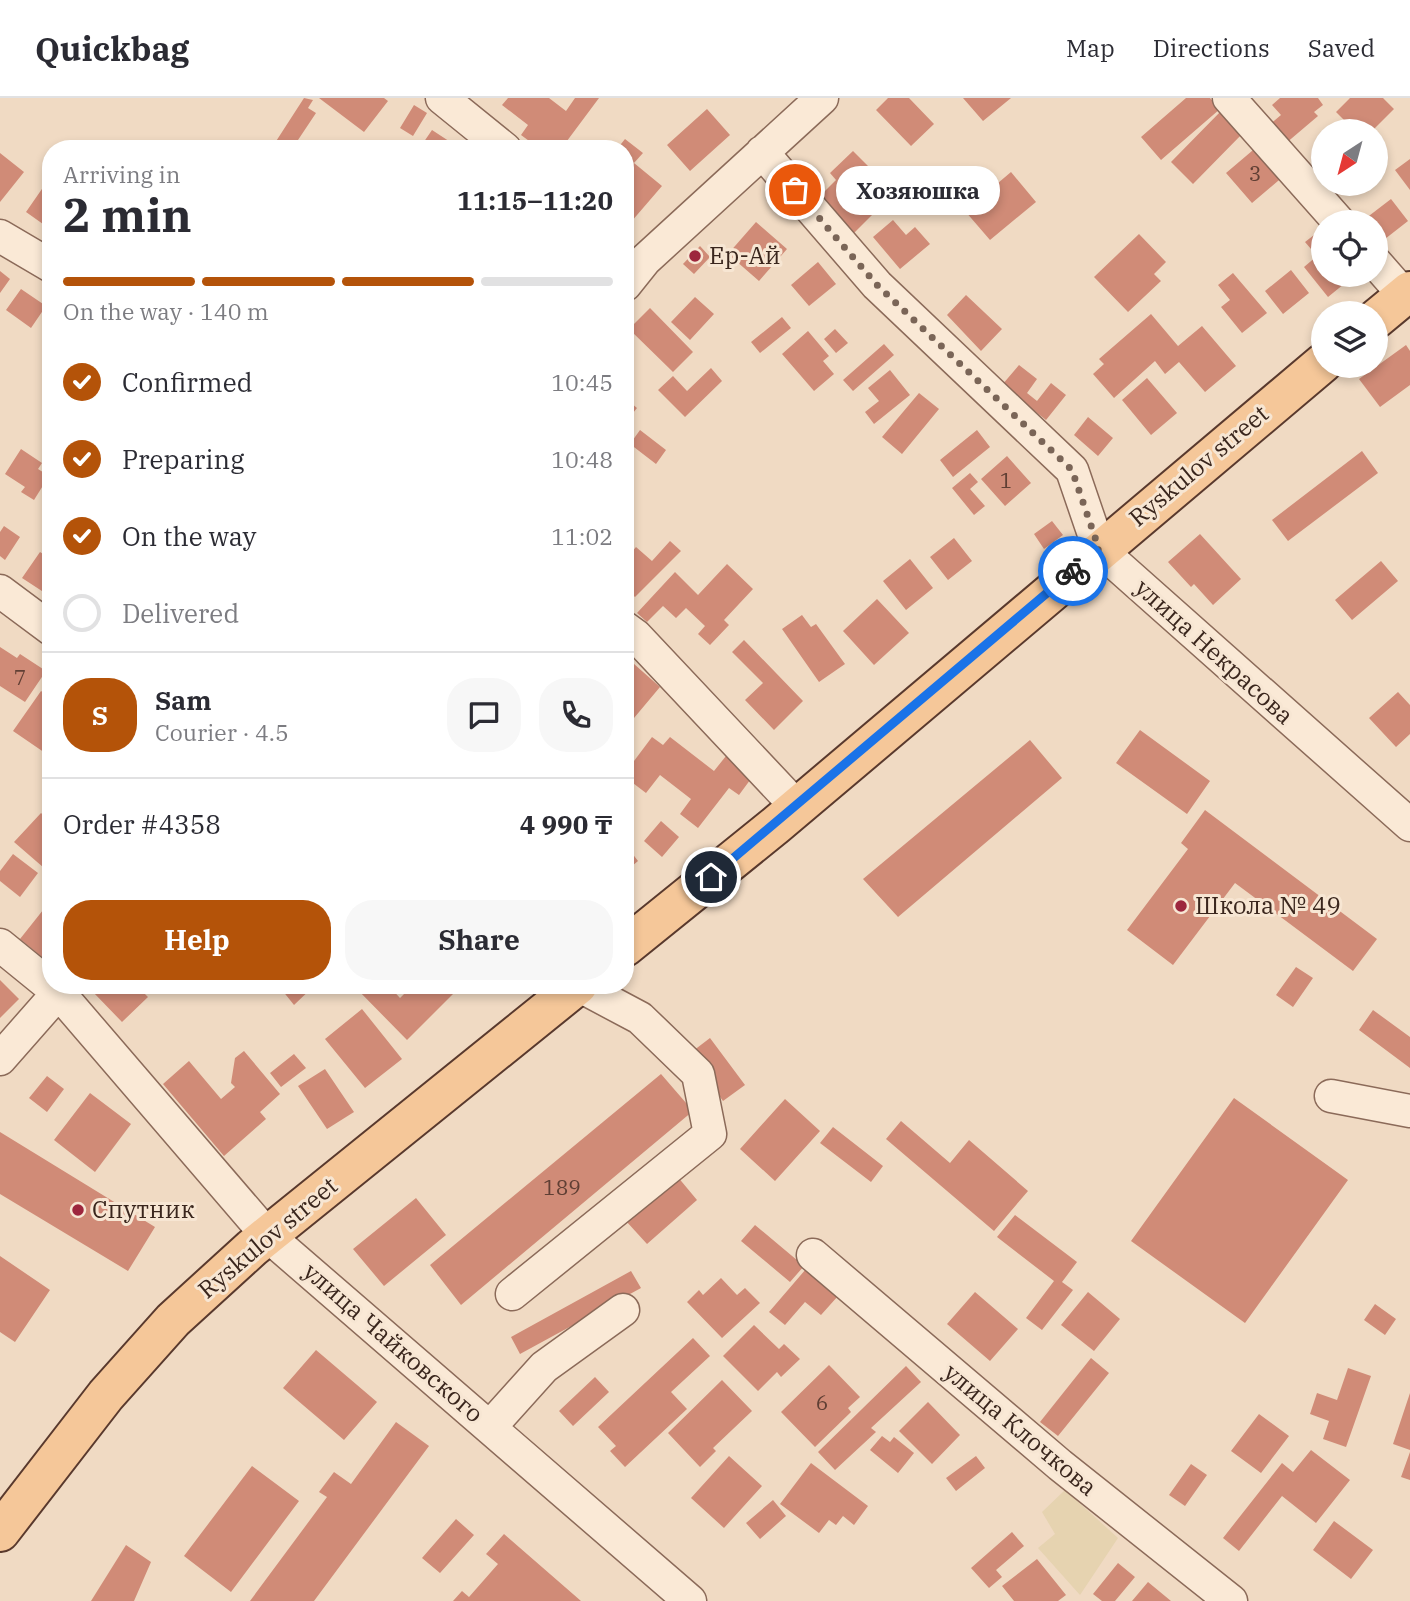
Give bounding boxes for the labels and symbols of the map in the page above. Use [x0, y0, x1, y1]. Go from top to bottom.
north arrow [1311, 119, 1388, 196]
house number: 3 [1249, 159, 1261, 187]
pin [765, 160, 825, 220]
callout: Хозяюшка [837, 166, 1001, 214]
place label: Ер-Ай [709, 239, 781, 271]
marker: Ер-Ай [687, 248, 703, 264]
street label: Ryskulov street [1122, 397, 1275, 533]
house number: 1 [1000, 466, 1012, 494]
courier [1038, 536, 1108, 606]
street label: улица Некрасова [1129, 572, 1301, 731]
house number: 7 [14, 663, 26, 691]
pin [681, 847, 741, 907]
place label: Школа № 49 [1195, 889, 1341, 921]
marker: Школа № 49 [1173, 898, 1189, 914]
street label: Ryskulov street [191, 1169, 344, 1305]
house number: 189 [543, 1173, 581, 1201]
place label: Спутник [92, 1193, 195, 1225]
marker: Спутник [70, 1202, 86, 1218]
street label: улица Чайковского [297, 1255, 490, 1429]
street label: улица Клочкова [937, 1356, 1104, 1503]
house number: 6 [816, 1388, 828, 1416]

